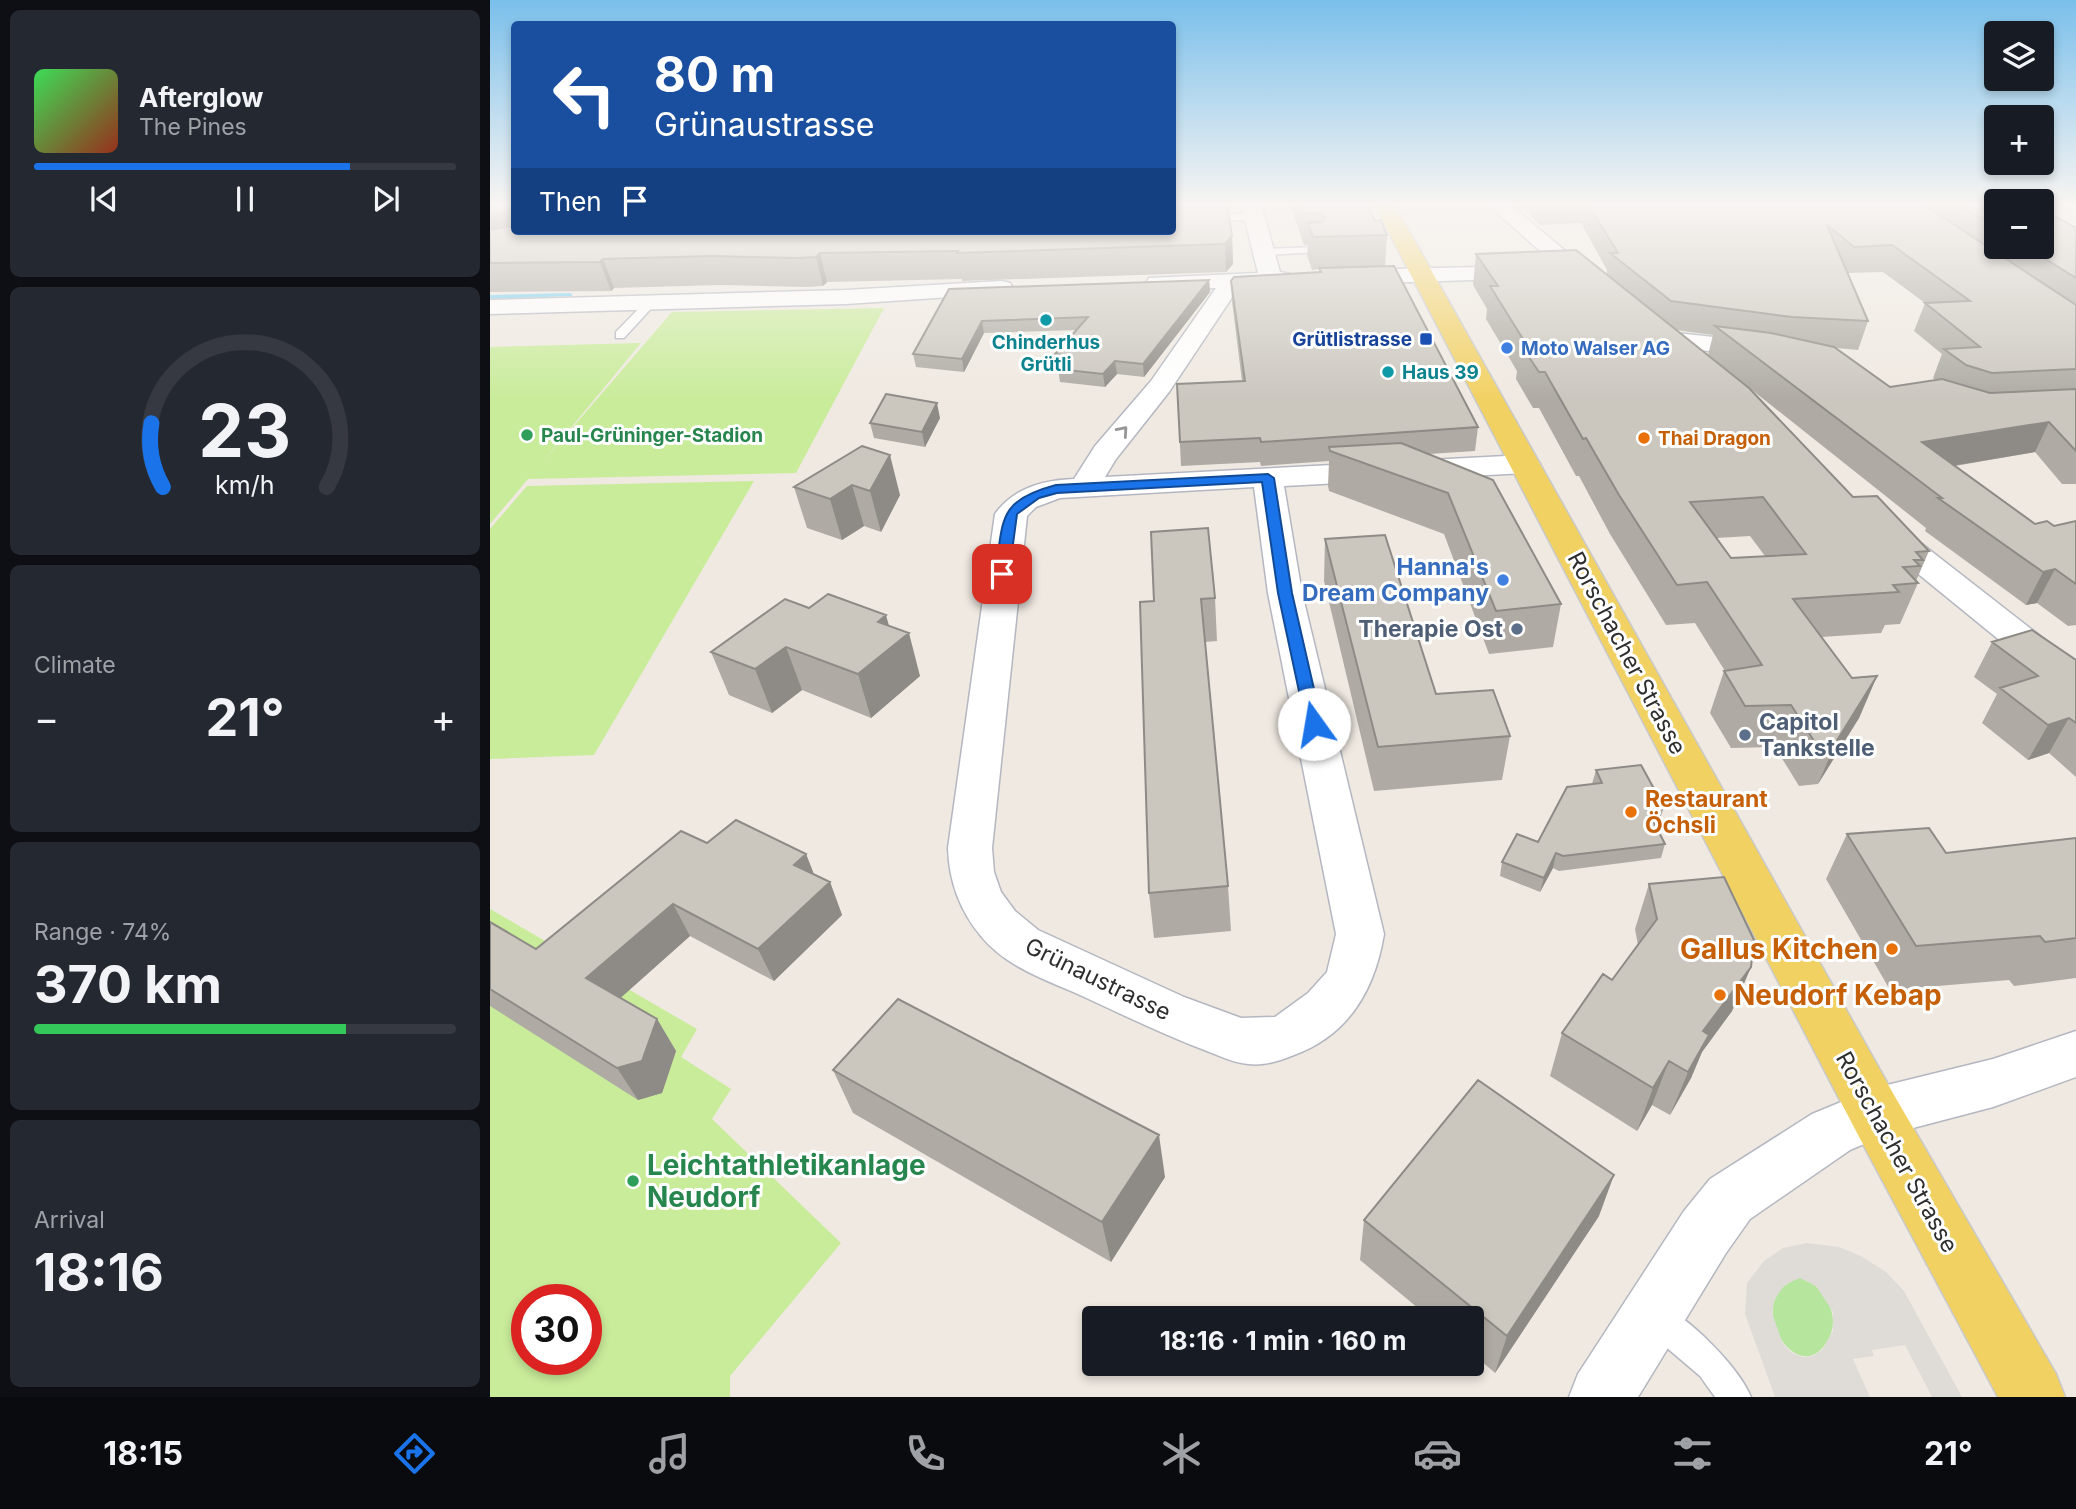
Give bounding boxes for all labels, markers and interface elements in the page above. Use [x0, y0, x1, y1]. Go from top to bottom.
map controls [1984, 21, 2054, 259]
button: layers [1984, 21, 2054, 91]
text: 80 m [654, 45, 775, 104]
icon: left [539, 49, 630, 140]
text: Afterglow [139, 82, 263, 113]
text: Grünaustrasse [654, 105, 874, 144]
button: + [1984, 105, 2054, 175]
text: The Pines [139, 113, 247, 141]
icon: previous [85, 180, 123, 218]
icon: pause [226, 180, 264, 218]
icon: next [367, 180, 405, 218]
icon: arrive [616, 182, 654, 220]
text: Then [539, 186, 602, 217]
button: − [1984, 189, 2054, 259]
marker: Chinderhus Grütli [1038, 312, 1054, 328]
place label: Grütlistrasse [1292, 328, 1412, 351]
place label: Chinderhus Grütli [992, 331, 1100, 376]
marker: Grütlistrasse [1418, 331, 1434, 347]
place label: Moto Walser AG [1521, 337, 1670, 360]
marker: Moto Walser AG [1499, 340, 1515, 356]
place label: Haus 39 [1402, 361, 1479, 384]
marker: Haus 39 [1380, 364, 1396, 380]
text: 23 [199, 387, 291, 476]
place label: Paul-Grüninger-Stadion [541, 424, 763, 447]
marker: Paul-Grüninger-Stadion [519, 427, 535, 443]
one-way arrow [1115, 427, 1127, 440]
place label: Thai Dragon [1658, 427, 1771, 450]
marker: Thai Dragon [1636, 430, 1652, 446]
text: km/h [215, 470, 275, 500]
pin [972, 544, 1032, 604]
street label: Rorschacher Strasse [1562, 547, 1692, 759]
place label: Hanna's Dream Company [1302, 553, 1489, 607]
icon: arrive [983, 555, 1021, 593]
marker: Hanna's Dream Company [1495, 572, 1511, 588]
place label: Therapie Ost [1358, 615, 1504, 643]
marker: Therapie Ost [1509, 621, 1525, 637]
text: Climate [34, 651, 116, 679]
text: 21° [205, 686, 285, 749]
position arrow [1277, 687, 1351, 761]
text: − [34, 695, 59, 741]
text: + [431, 695, 456, 741]
place label: Capitol Tankstelle [1759, 708, 1875, 762]
marker: Capitol Tankstelle [1737, 727, 1753, 743]
place label: Restaurant Öchsli [1645, 785, 1768, 839]
marker: Restaurant Öchsli [1623, 804, 1639, 820]
text: Range · 74% [34, 918, 171, 946]
street label: Grünaustrasse [1021, 932, 1175, 1026]
place label: Gallus Kitchen [1680, 932, 1878, 966]
marker: Gallus Kitchen [1884, 941, 1900, 957]
text: 370 km [34, 953, 222, 1016]
place label: Neudorf Kebap [1734, 978, 1942, 1012]
marker: Neudorf Kebap [1712, 987, 1728, 1003]
street label: Rorschacher Strasse [1830, 1047, 1964, 1257]
place label: Leichtathletikanlage Neudorf [647, 1148, 926, 1214]
marker: Leichtathletikanlage Neudorf [625, 1173, 641, 1189]
text: Arrival [34, 1206, 105, 1234]
text: 18:16 [34, 1241, 164, 1304]
speed limit sign: 30 [511, 1284, 602, 1375]
text: 18:16 · 1 min · 160 m [1160, 1325, 1406, 1356]
icon: directions [390, 1429, 439, 1478]
icon: music [645, 1429, 694, 1478]
icon: phone [901, 1429, 950, 1478]
icon: climate [1157, 1429, 1206, 1478]
icon: car [1413, 1429, 1462, 1478]
icon: filters [1668, 1429, 1717, 1478]
text: 18:15 [103, 1434, 183, 1473]
text: 21° [1924, 1434, 1973, 1473]

